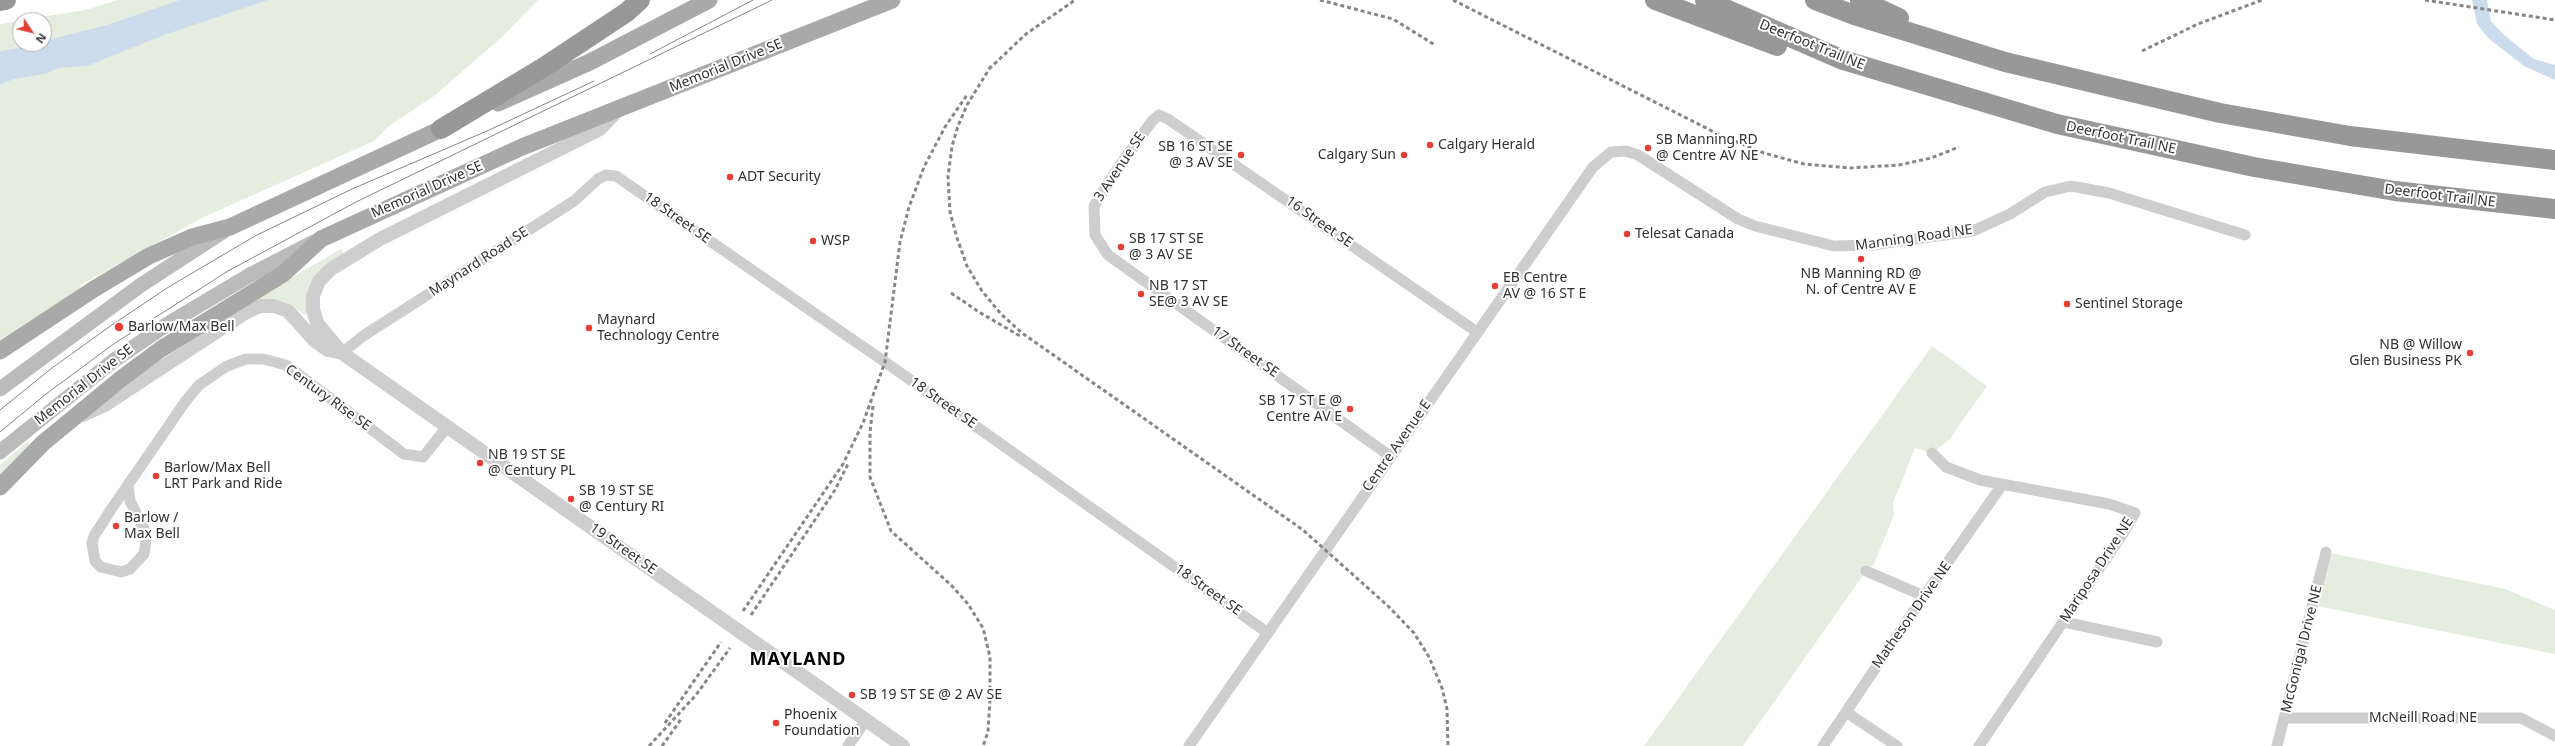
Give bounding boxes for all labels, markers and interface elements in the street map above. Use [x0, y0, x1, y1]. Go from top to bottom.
north arrow [12, 12, 52, 52]
street label: Deerfoot Trail NE [1757, 16, 1867, 74]
text: N [33, 31, 50, 47]
street label: Memorial Drive SE [667, 36, 785, 96]
street label: Deerfoot Trail NE [2064, 118, 2178, 158]
street label: 3 Avenue SE [1091, 129, 1149, 205]
place label: SB Manning RD @ Centre AV NE [1656, 132, 1759, 164]
place label: Calgary Herald [1438, 137, 1535, 153]
place label: SB 16 ST SE @ 3 AV SE [1158, 139, 1233, 172]
marker: Calgary Herald [1425, 140, 1435, 150]
marker: SB Manning RD @ Centre AV NE [1643, 143, 1653, 153]
place label: Calgary Sun [1318, 147, 1396, 163]
marker: SB 16 ST SE @ 3 AV SE [1236, 150, 1246, 160]
marker: Calgary Sun [1399, 150, 1409, 160]
street label: Memorial Drive SE [369, 158, 485, 222]
place label: ADT Security [738, 169, 821, 185]
marker: ADT Security [725, 172, 735, 182]
street label: Deerfoot Trail NE [2383, 181, 2497, 211]
street label: 18 Street SE [640, 189, 714, 247]
street label: 16 Street SE [1282, 193, 1356, 251]
street label: Manning Road NE [1854, 221, 1974, 255]
street label: Maynard Road SE [426, 224, 532, 300]
place label: Telesat Canada [1635, 226, 1734, 242]
marker: Telesat Canada [1622, 229, 1632, 239]
place label: SB 17 ST SE @ 3 AV SE [1129, 231, 1204, 264]
place label: WSP [821, 233, 850, 249]
marker: WSP [808, 236, 818, 246]
marker: SB 17 ST SE @ 3 AV SE [1116, 242, 1126, 252]
marker: NB Manning RD @ N. of Centre AV E [1856, 254, 1866, 264]
place label: NB Manning RD @ N. of Centre AV E [1801, 266, 1921, 298]
place label: EB Centre AV @ 16 ST E [1503, 270, 1586, 302]
place label: NB 17 ST SE@ 3 AV SE [1149, 278, 1228, 310]
marker: EB Centre AV @ 16 ST E [1490, 281, 1500, 291]
marker: NB 17 ST SE@ 3 AV SE [1136, 289, 1146, 299]
place label: Sentinel Storage [2075, 296, 2183, 312]
marker: Sentinel Storage [2062, 299, 2072, 309]
place label: Maynard Technology Centre [597, 312, 720, 344]
place label: Barlow/Max Bell [128, 319, 235, 335]
marker: Barlow/Max Bell [113, 321, 125, 333]
marker: Maynard Technology Centre [584, 323, 594, 333]
street label: 17 Street SE [1208, 323, 1282, 381]
place label: NB @ Willow Glen Business PK [2349, 337, 2462, 370]
street label: Memorial Drive SE [31, 341, 137, 429]
marker: NB @ Willow Glen Business PK [2465, 348, 2475, 358]
street label: Century Rise SE [282, 361, 374, 435]
street label: 18 Street SE [906, 374, 980, 432]
place label: SB 17 ST E @ Centre AV E [1259, 393, 1342, 426]
street label: Centre Avenue E [1359, 397, 1435, 495]
marker: SB 17 ST E @ Centre AV E [1345, 404, 1355, 414]
place label: NB 19 ST SE @ Century PL [488, 447, 576, 480]
marker: NB 19 ST SE @ Century PL [475, 458, 485, 468]
place label: Barlow/Max Bell LRT Park and Ride [164, 460, 282, 492]
marker: Barlow/Max Bell LRT Park and Ride [151, 471, 161, 481]
place label: SB 19 ST SE @ Century RI [579, 483, 664, 516]
marker: SB 19 ST SE @ Century RI [566, 494, 576, 504]
place label: Barlow / Max Bell [124, 510, 180, 542]
street label: Mariposa Drive NE [2057, 514, 2137, 626]
street label: 19 Street SE [586, 520, 660, 578]
marker: Barlow / Max Bell [111, 521, 121, 531]
street label: Matheson Drive NE [1869, 558, 1955, 672]
street label: 18 Street SE [1171, 561, 1245, 619]
street label: McGonigal Drive NE [2278, 584, 2326, 714]
district label: MAYLAND [750, 649, 846, 671]
place label: SB 19 ST SE @ 2 AV SE [860, 687, 1002, 703]
marker: SB 19 ST SE @ 2 AV SE [847, 690, 857, 700]
place label: Phoenix Foundation [784, 707, 859, 740]
street label: McNeill Road NE [2369, 710, 2477, 726]
marker: Phoenix Foundation [771, 718, 781, 728]

